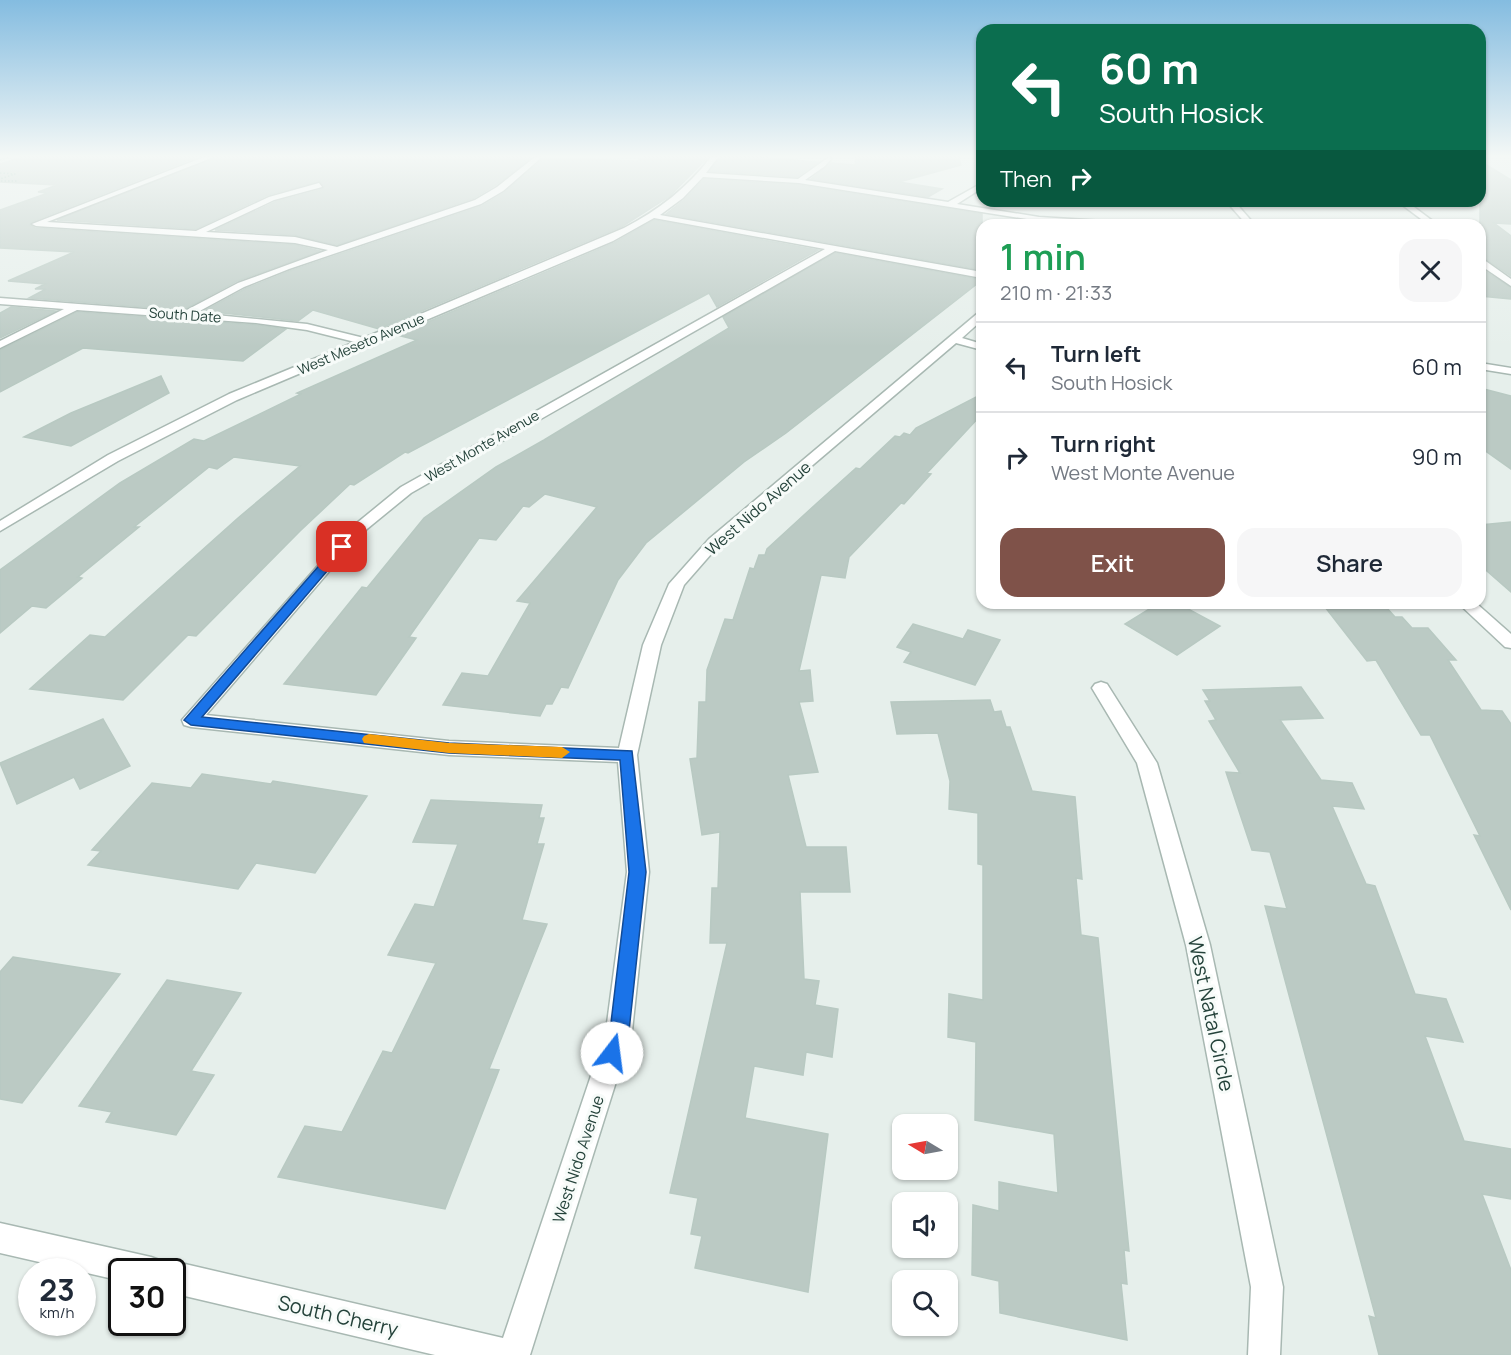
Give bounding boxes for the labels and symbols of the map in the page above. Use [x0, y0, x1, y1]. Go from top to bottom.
street label: South Date [148, 302, 222, 327]
street label: West Meseto Avenue [294, 308, 427, 379]
street label: West Monte Avenue [421, 405, 542, 486]
street label: West Nido Avenue [701, 456, 815, 560]
pin [316, 521, 367, 572]
street label: West Natal Circle [1182, 934, 1241, 1094]
position arrow [580, 1021, 644, 1085]
street label: West Nido Avenue [547, 1092, 609, 1226]
north arrow [892, 1114, 958, 1180]
speed limit sign: 30 [108, 1258, 186, 1336]
street label: South Cherry [275, 1289, 401, 1343]

